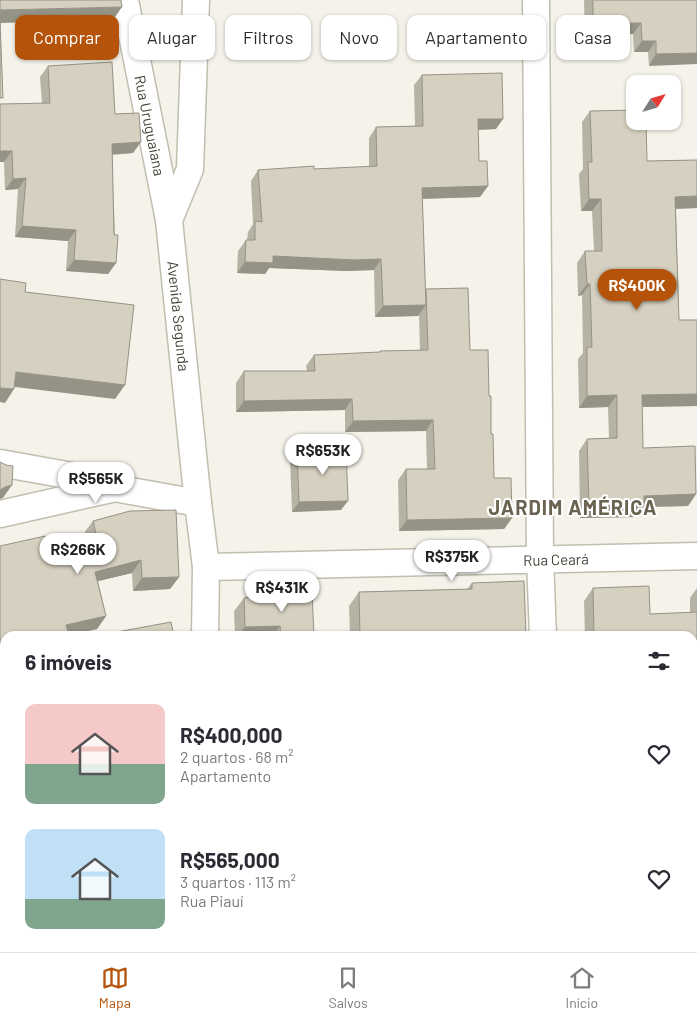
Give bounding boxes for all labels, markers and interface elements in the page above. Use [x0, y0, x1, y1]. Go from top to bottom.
chip: Comprar [15, 15, 119, 60]
chip: Alugar [129, 15, 215, 60]
chip: Filtros [225, 15, 311, 60]
chip: Novo [321, 15, 397, 60]
chip: Apartamento [407, 15, 546, 60]
chip: Casa [556, 15, 630, 60]
street label: Rua Uruguaiana [131, 74, 169, 177]
north arrow [626, 75, 681, 130]
map controls [626, 75, 681, 130]
street label: Avenida Segunda [164, 260, 193, 372]
pin: R$400K [596, 268, 678, 311]
text: R$400K [609, 275, 665, 294]
pin: R$653K [282, 434, 364, 476]
text: R$653K [296, 440, 350, 459]
pin: R$565K [55, 462, 137, 504]
text: R$565K [69, 468, 123, 487]
district label: JARDIM AMÉRICA [488, 495, 658, 519]
pin: R$266K [37, 532, 119, 575]
text: R$266K [50, 539, 106, 558]
pin: R$375K [411, 540, 493, 582]
text: R$375K [425, 546, 479, 565]
street label: Rua Ceará [523, 549, 589, 569]
pin: R$431K [241, 570, 323, 613]
text: R$431K [256, 577, 308, 596]
icon: filters [645, 647, 673, 675]
text: 6 imóveis [25, 649, 112, 674]
text: R$400,000 [180, 722, 282, 747]
icon: home [65, 724, 125, 784]
icon: heart [645, 740, 673, 768]
text: 2 quartos · 68 m² [180, 747, 293, 766]
text: Apartamento [180, 766, 271, 785]
text: R$565,000 [180, 847, 280, 872]
icon: home [65, 849, 125, 909]
icon: heart [645, 865, 673, 893]
text: 3 quartos · 113 m² [180, 872, 296, 891]
text: Rua Piauí [180, 891, 243, 910]
tab: Mapa [99, 964, 131, 1011]
tab: Salvos [329, 964, 368, 1011]
tab: Início [566, 964, 598, 1011]

